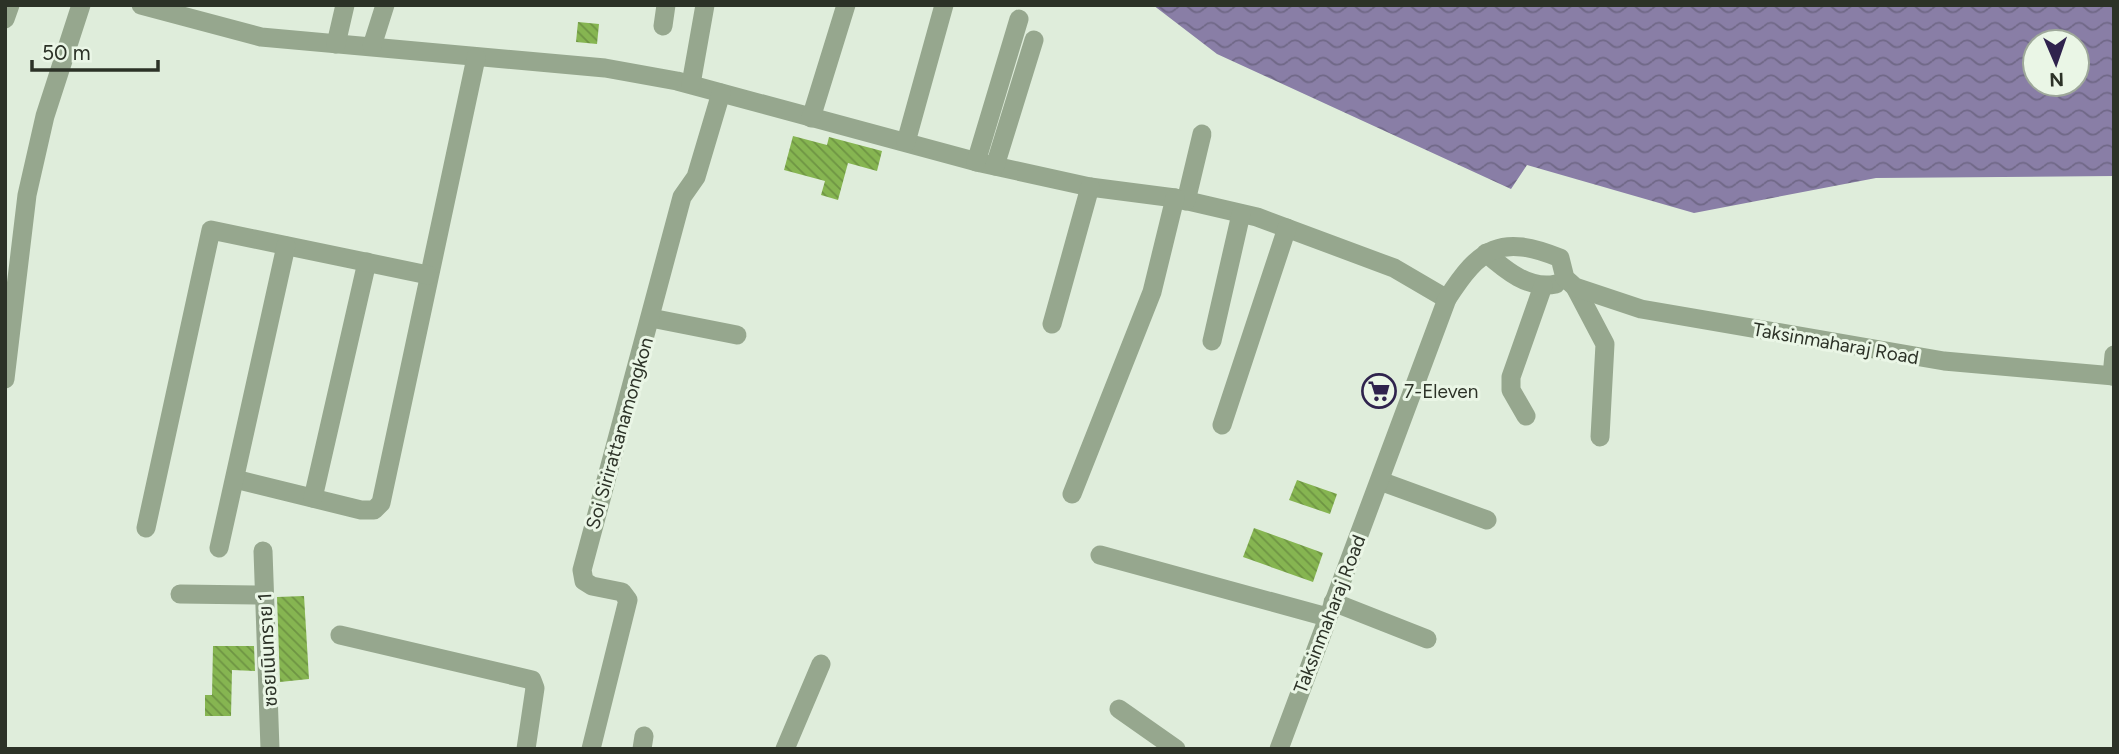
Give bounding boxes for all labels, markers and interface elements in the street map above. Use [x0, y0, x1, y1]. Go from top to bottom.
scale bar [32, 28, 158, 72]
north arrow [2021, 28, 2091, 98]
text: 50 m [42, 40, 91, 65]
text: N [2049, 68, 2064, 91]
street label: Taksinmaharaj Road [1751, 318, 1921, 369]
street label: Soi Sirirattanamongkon [581, 334, 658, 532]
supermarket icon: 7-Eleven [1360, 372, 1398, 410]
place label: 7-Eleven [1404, 380, 1478, 403]
street label: Taksinmaharaj Road [1289, 532, 1370, 697]
street label: ซอยเนินทราย 1 [253, 592, 282, 707]

